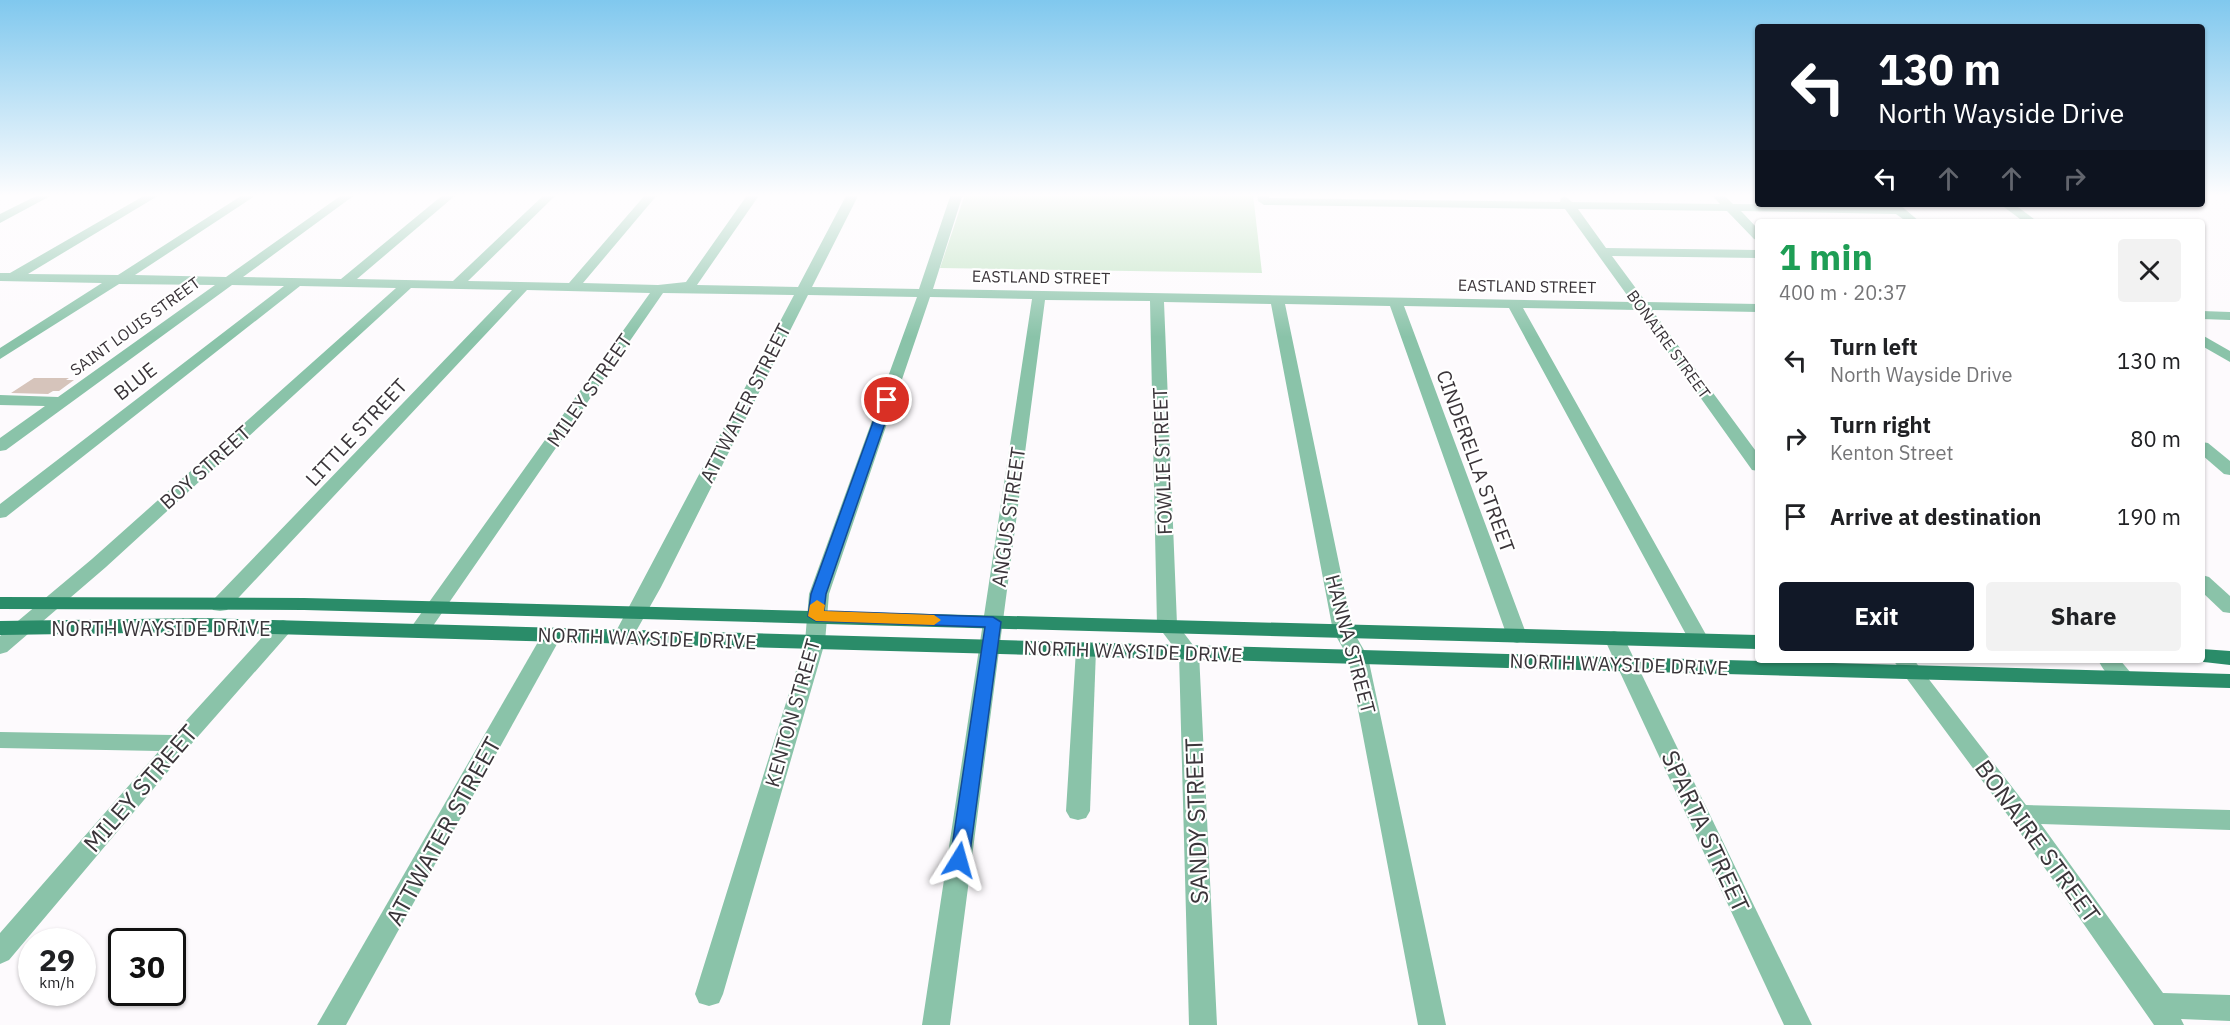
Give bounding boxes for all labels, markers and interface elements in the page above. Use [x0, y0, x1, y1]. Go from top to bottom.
text: 130 m [1878, 42, 2001, 97]
icon: left [1779, 48, 1857, 126]
text: North Wayside Drive [1878, 95, 2124, 130]
icon: left [1869, 162, 1902, 195]
icon: ahead [1932, 162, 1965, 195]
icon: ahead [1995, 162, 2028, 195]
icon: right [2058, 162, 2091, 195]
text: 1 min [1779, 233, 1873, 280]
button: close [2118, 239, 2181, 302]
street label: EASTLAND STREET [972, 266, 1110, 288]
street label: SAINT LOUIS STREET [66, 272, 204, 380]
street label: EASTLAND STREET [1458, 275, 1596, 297]
text: 400 m · 20:37 [1779, 279, 1907, 306]
street label: BONAIRE STREET [1623, 286, 1715, 402]
street label: ATTWATER STREET [693, 319, 797, 487]
street label: MILEY STREET [540, 328, 638, 452]
text: Turn left [1830, 332, 1918, 361]
icon: left [1779, 344, 1812, 377]
text: 130 m [2117, 346, 2181, 375]
street label: BLUE [108, 356, 162, 406]
text: North Wayside Drive [1830, 361, 2012, 388]
street label: CINDERELLA STREET [1430, 366, 1522, 556]
street label: LITTLE STREET [299, 372, 413, 492]
pin [861, 374, 912, 425]
icon: arrive [870, 383, 903, 416]
street label: FOWLIE STREET [1146, 387, 1178, 535]
text: Turn right [1830, 410, 1931, 439]
street label: BOY STREET [154, 419, 256, 515]
icon: right [1779, 422, 1812, 455]
text: 80 m [2130, 424, 2181, 453]
text: Kenton Street [1830, 439, 1954, 466]
street label: ANGUS STREET [985, 445, 1031, 589]
icon: arrive [1779, 500, 1812, 533]
text: Arrive at destination [1830, 502, 2041, 531]
text: 190 m [2117, 502, 2181, 531]
street label: HANNA STREET [1319, 571, 1383, 717]
button: Exit [1779, 582, 1974, 651]
button: Share [1986, 582, 2181, 651]
street label: NORTH WAYSIDE DRIVE [51, 615, 271, 642]
street label: NORTH WAYSIDE DRIVE [537, 621, 757, 655]
street label: NORTH WAYSIDE DRIVE [1023, 634, 1243, 668]
street label: KENTON STREET [758, 636, 826, 790]
street label: NORTH WAYSIDE DRIVE [1509, 647, 1729, 681]
street label: MILEY STREET [76, 717, 204, 858]
street label: ATTWATER STREET [378, 731, 508, 931]
street label: SANDY STREET [1177, 737, 1215, 905]
street label: SPARTA STREET [1654, 745, 1758, 917]
street label: BONAIRE STREET [1968, 753, 2108, 929]
position arrow [927, 828, 991, 892]
speed limit sign: 30 [108, 928, 186, 1006]
text: 29 [39, 940, 75, 979]
text: km/h [39, 973, 75, 992]

